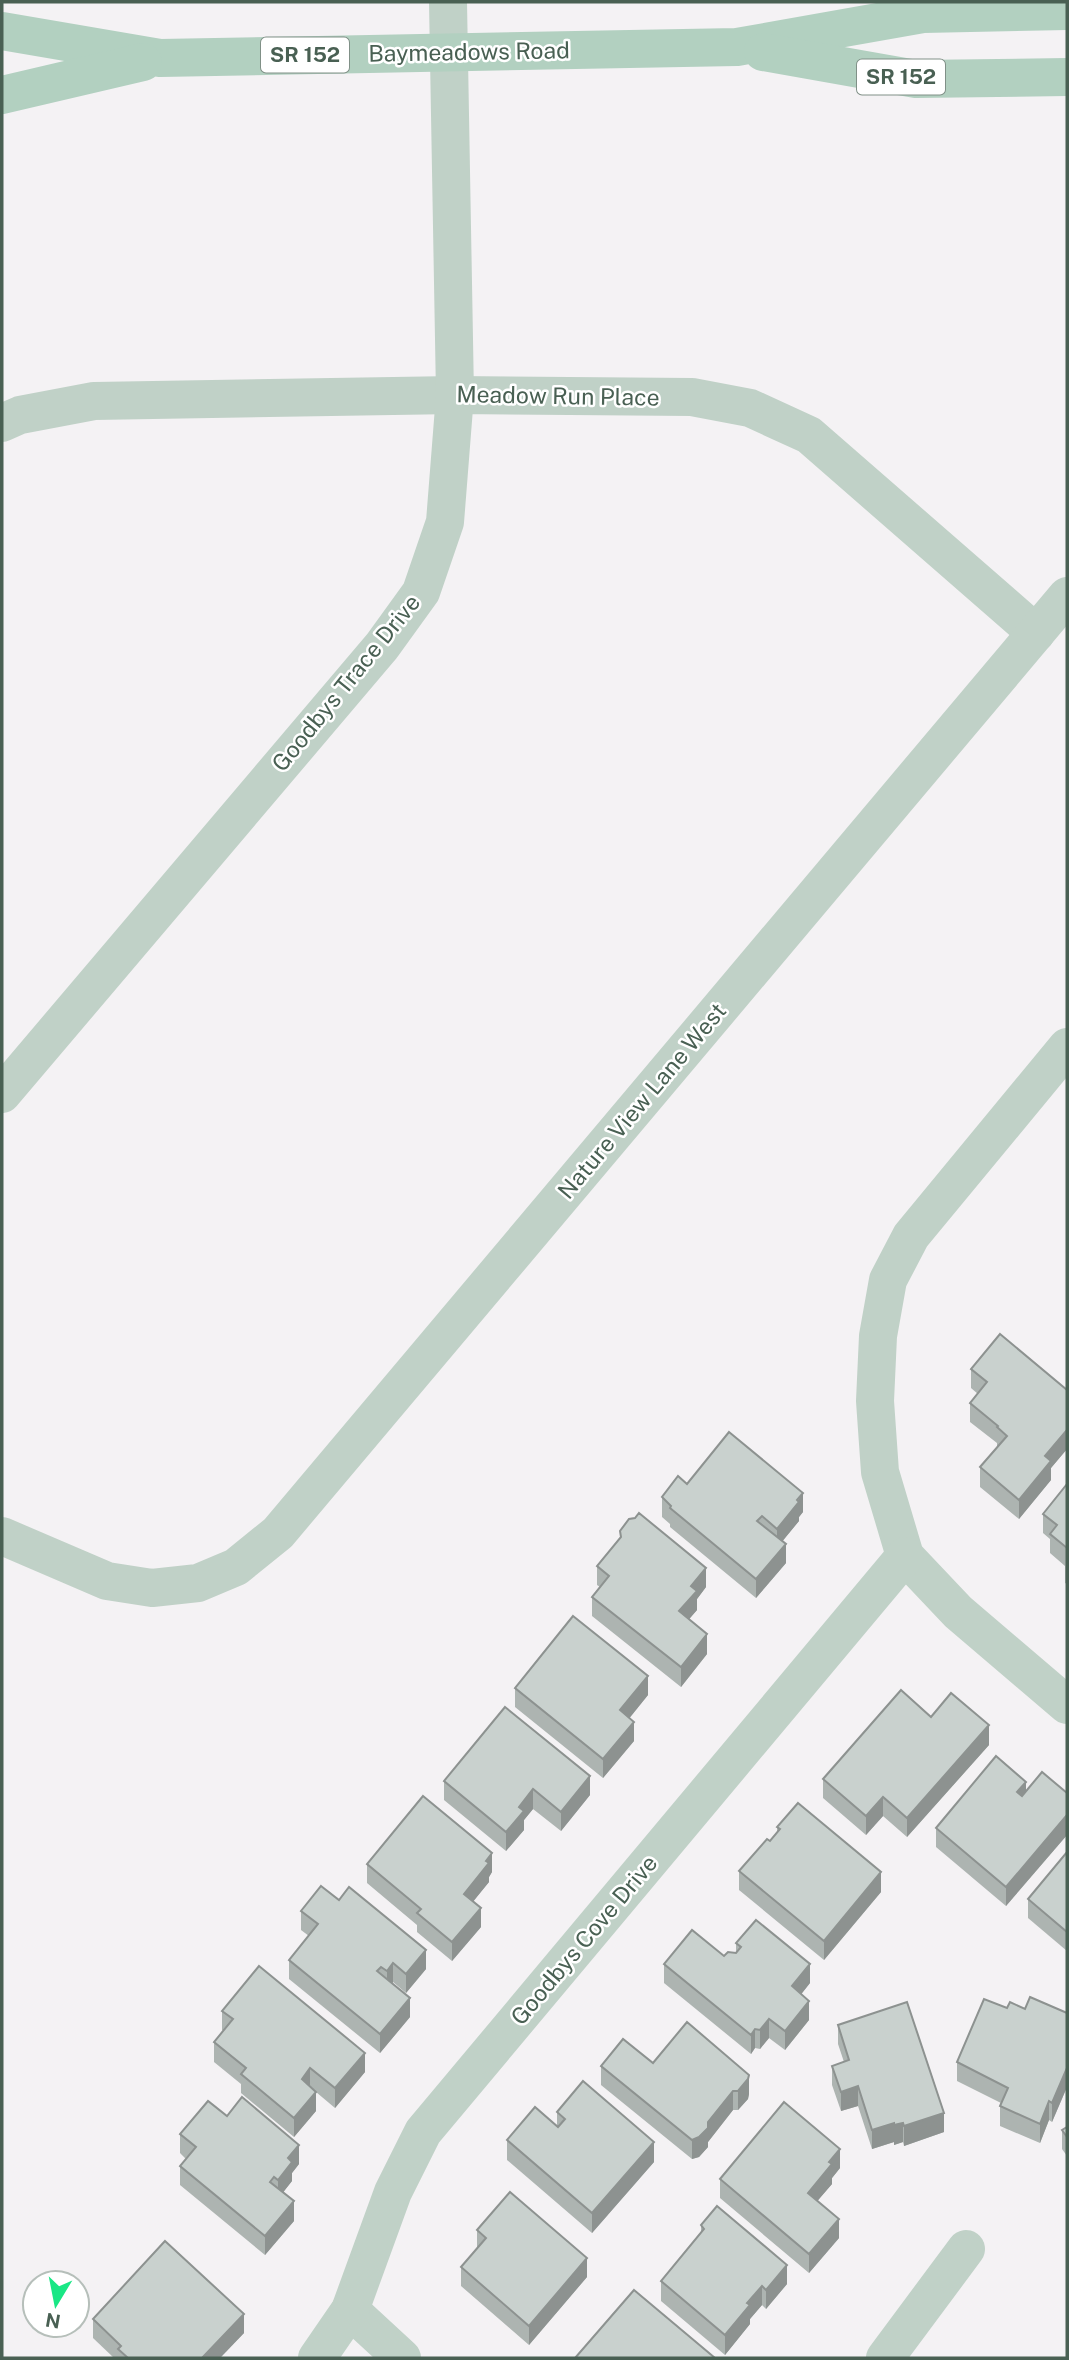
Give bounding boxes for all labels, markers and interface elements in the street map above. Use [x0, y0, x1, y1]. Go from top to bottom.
street label: Baymeadows Road [368, 36, 570, 67]
road number: SR 152 [261, 38, 349, 72]
road number: SR 152 [857, 60, 945, 94]
street label: Meadow Run Place [456, 380, 660, 411]
street label: Goodbys Trace Drive [266, 589, 425, 777]
street label: Nature View Lane West [552, 997, 731, 1204]
street label: Goodbys Cove Drive [505, 1849, 662, 2030]
north arrow [21, 2269, 91, 2339]
text: N [44, 2309, 62, 2333]

